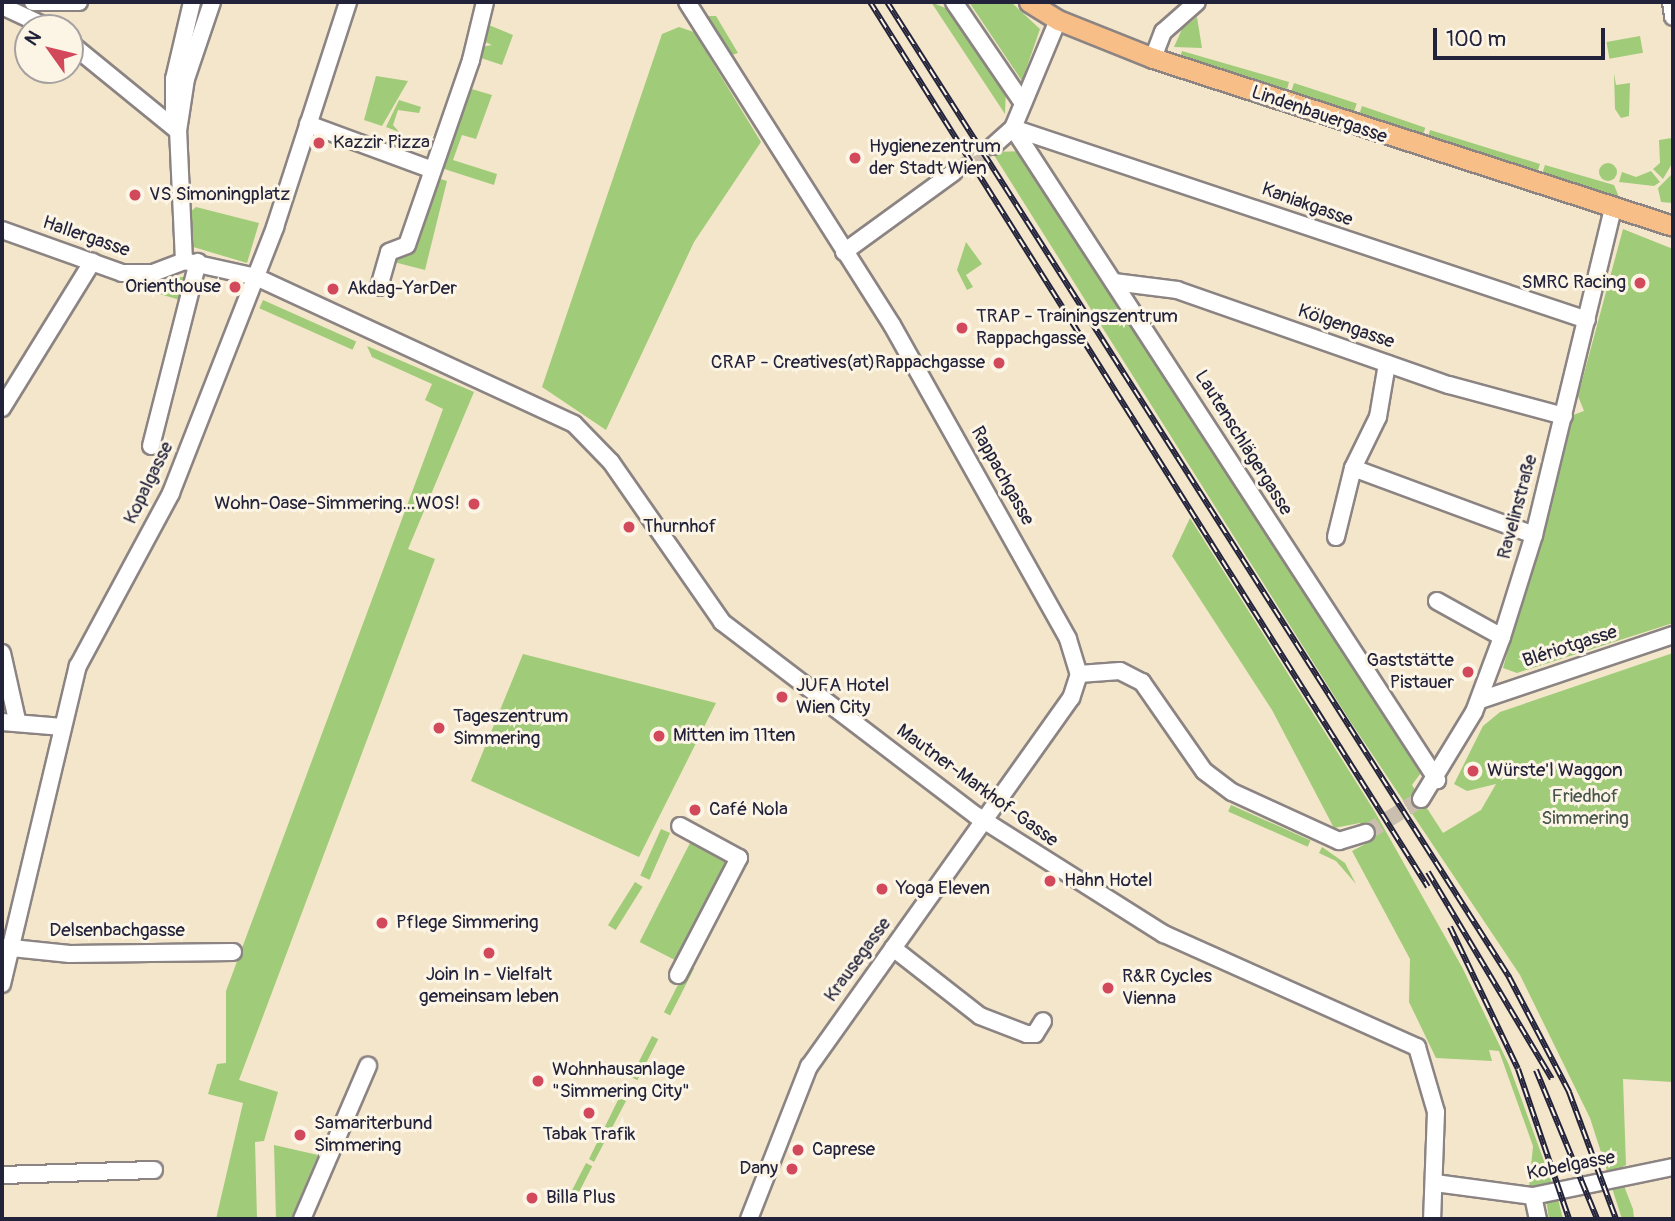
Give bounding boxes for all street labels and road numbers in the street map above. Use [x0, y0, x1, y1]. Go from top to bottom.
street label: Lindenbauergasse [1248, 81, 1390, 149]
street label: Kaniakgasse [1258, 178, 1356, 232]
street label: Hallergasse [39, 211, 133, 263]
street label: Kölgengasse [1295, 300, 1397, 354]
street label: Lautenschlägergasse [1189, 366, 1297, 520]
street label: Rappachgasse [965, 422, 1039, 530]
street label: Kopalgasse [119, 438, 179, 528]
street label: Ravelinstraße [1493, 452, 1543, 562]
street label: Blériotgasse [1520, 621, 1620, 673]
street label: Mautner-Markhof-Gasse [892, 720, 1062, 852]
street label: Krausegasse [820, 913, 896, 1007]
street label: Delsenbachgasse [49, 920, 185, 942]
street label: Kobelgasse [1525, 1146, 1617, 1186]

